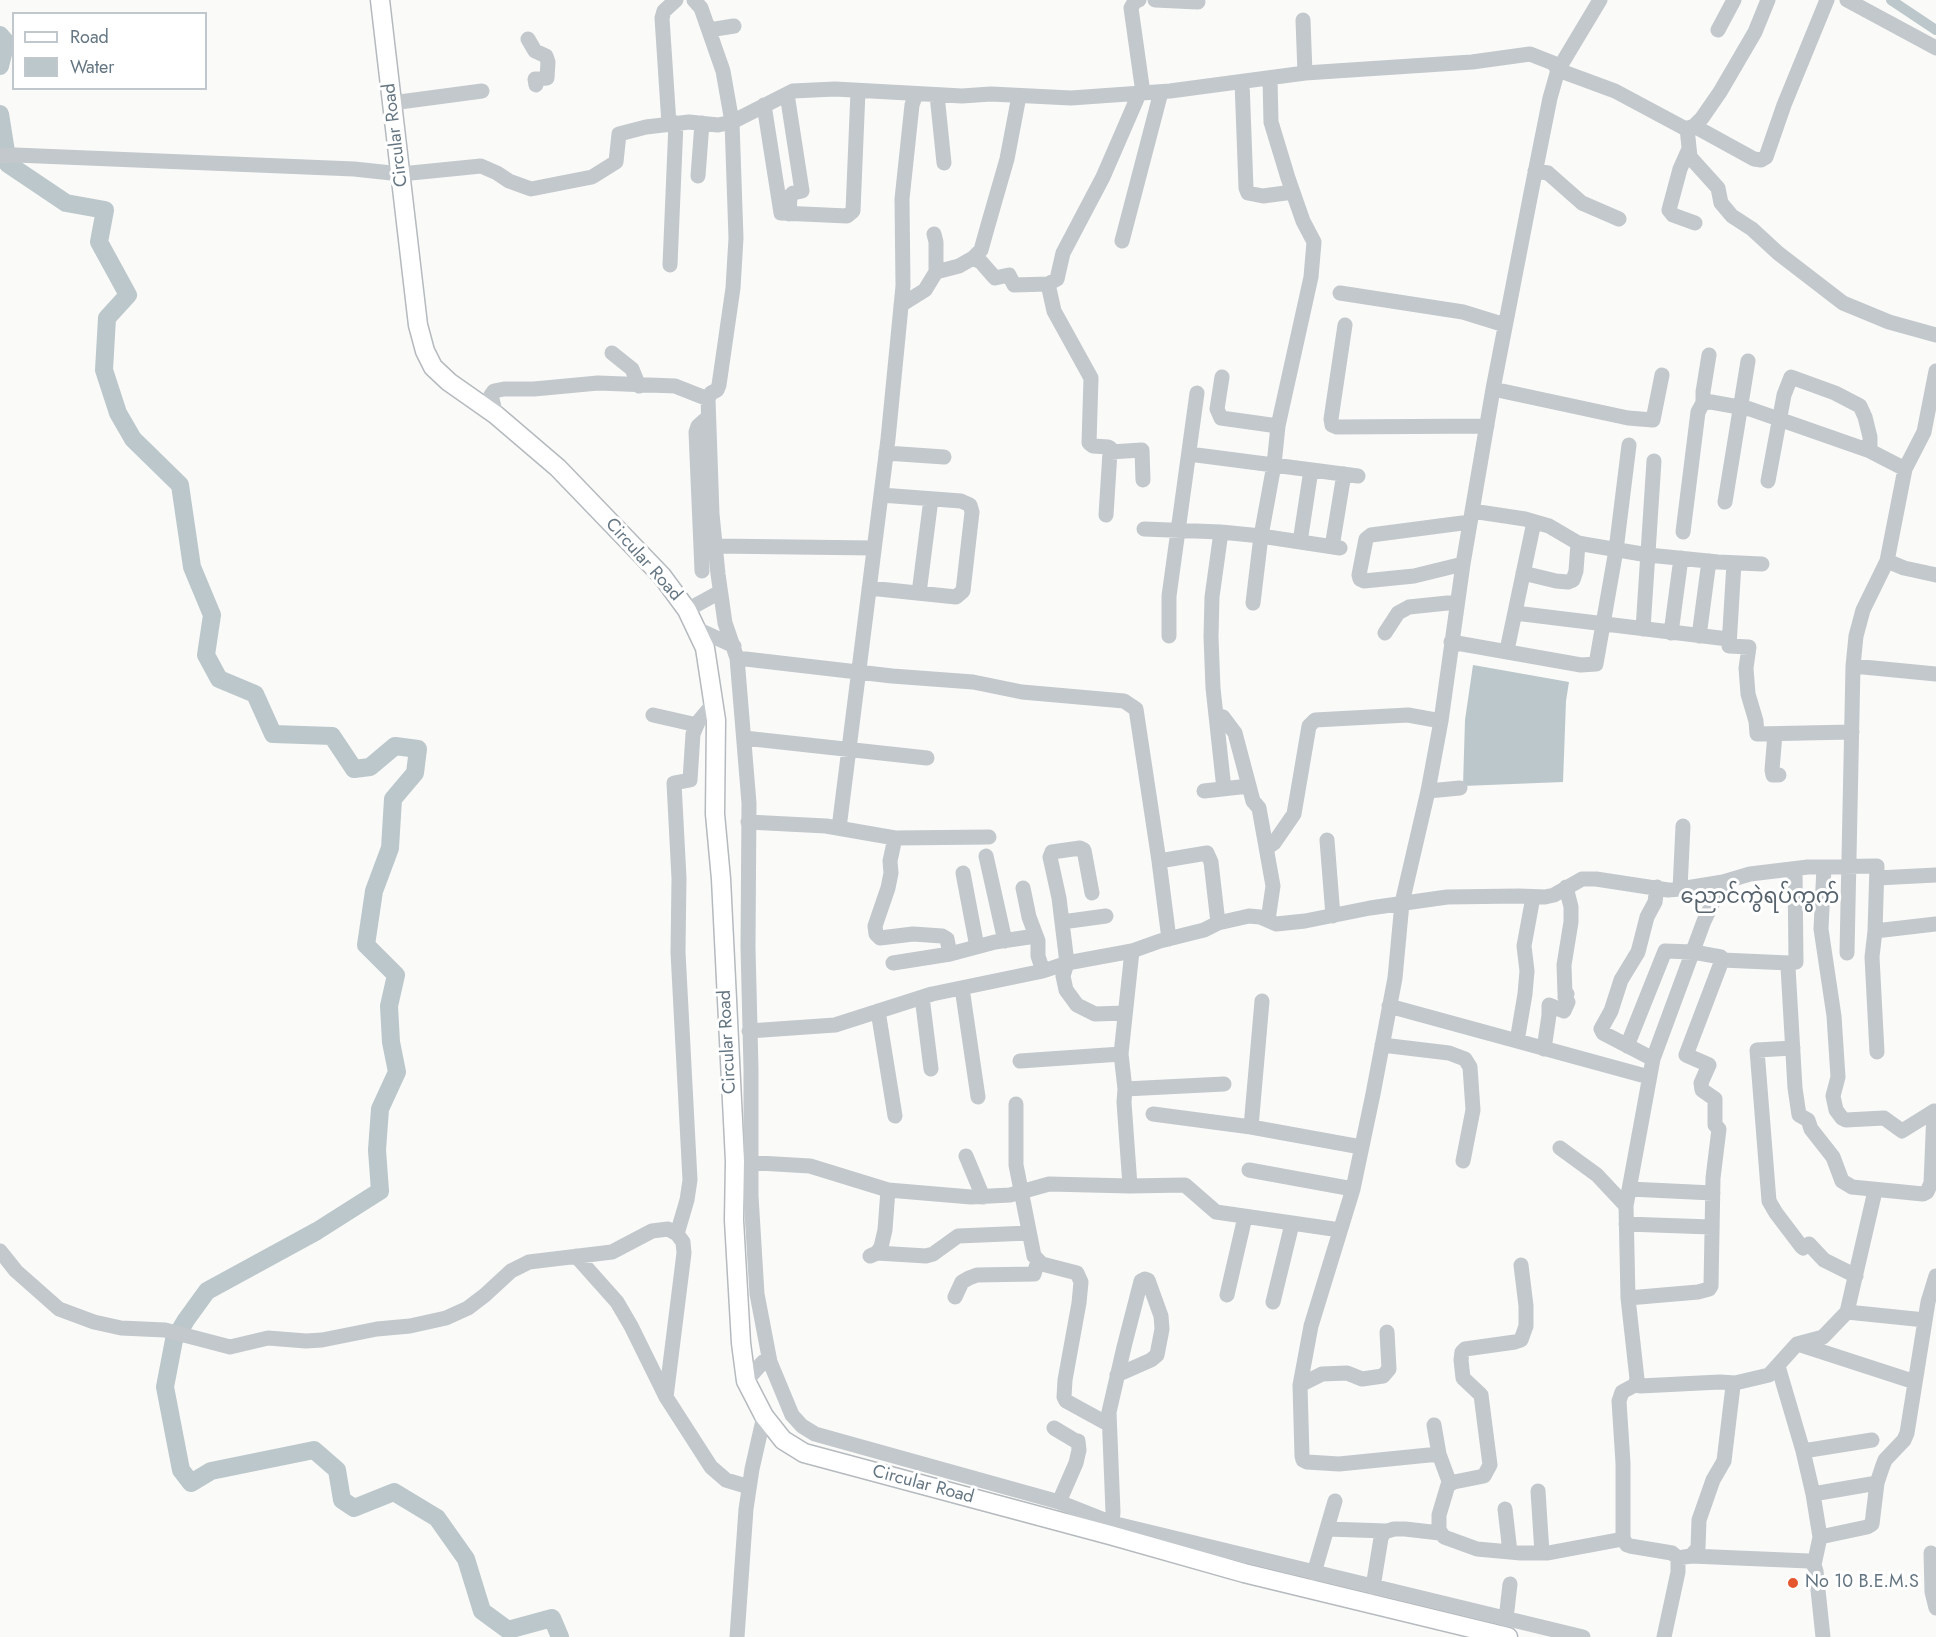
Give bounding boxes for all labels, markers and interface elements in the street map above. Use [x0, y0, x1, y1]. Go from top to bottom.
legend [12, 12, 207, 90]
text: Road [70, 24, 109, 50]
text: Water [70, 54, 114, 80]
street label: Circular Road [379, 82, 413, 188]
street label: Circular Road [600, 514, 686, 606]
district label: ညောင်ကွဲရပ်ကွက် [1681, 885, 1839, 911]
street label: Circular Road [714, 989, 742, 1095]
street label: Circular Road [870, 1461, 976, 1509]
place label: No 10 B.E.M.S [1805, 1572, 1919, 1594]
marker: No 10 B.E.M.S [1786, 1576, 1800, 1590]

